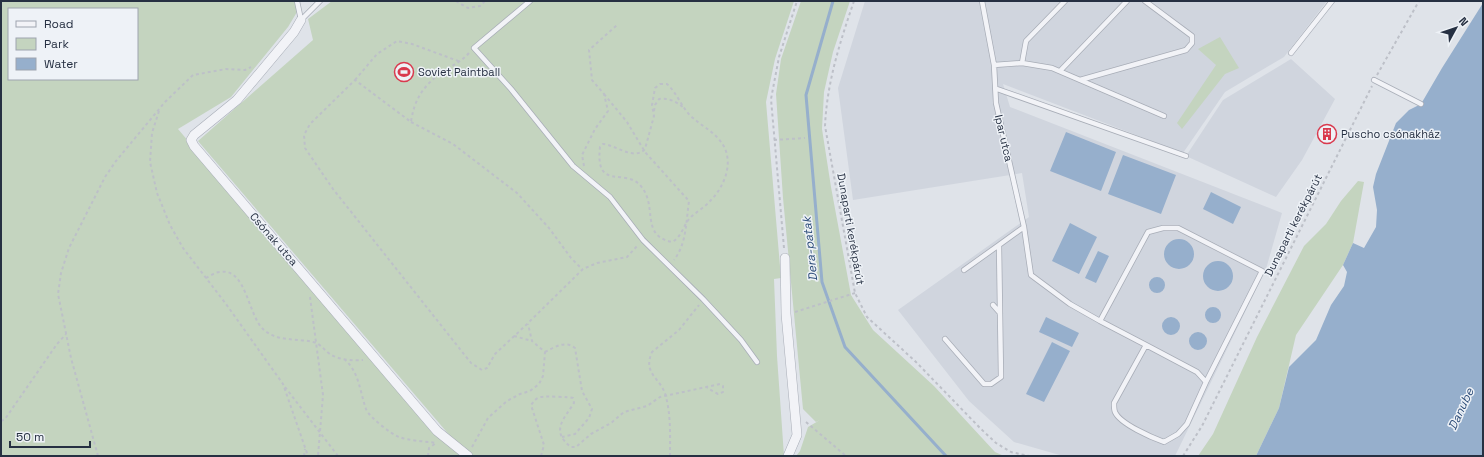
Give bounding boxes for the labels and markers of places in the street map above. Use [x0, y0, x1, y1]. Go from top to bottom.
sports icon: Soviet Paintball [393, 61, 415, 83]
place label: Soviet Paintball [418, 65, 500, 79]
building icon: Puscho csónakház [1316, 123, 1338, 145]
place label: Puscho csónakház [1341, 127, 1440, 141]

